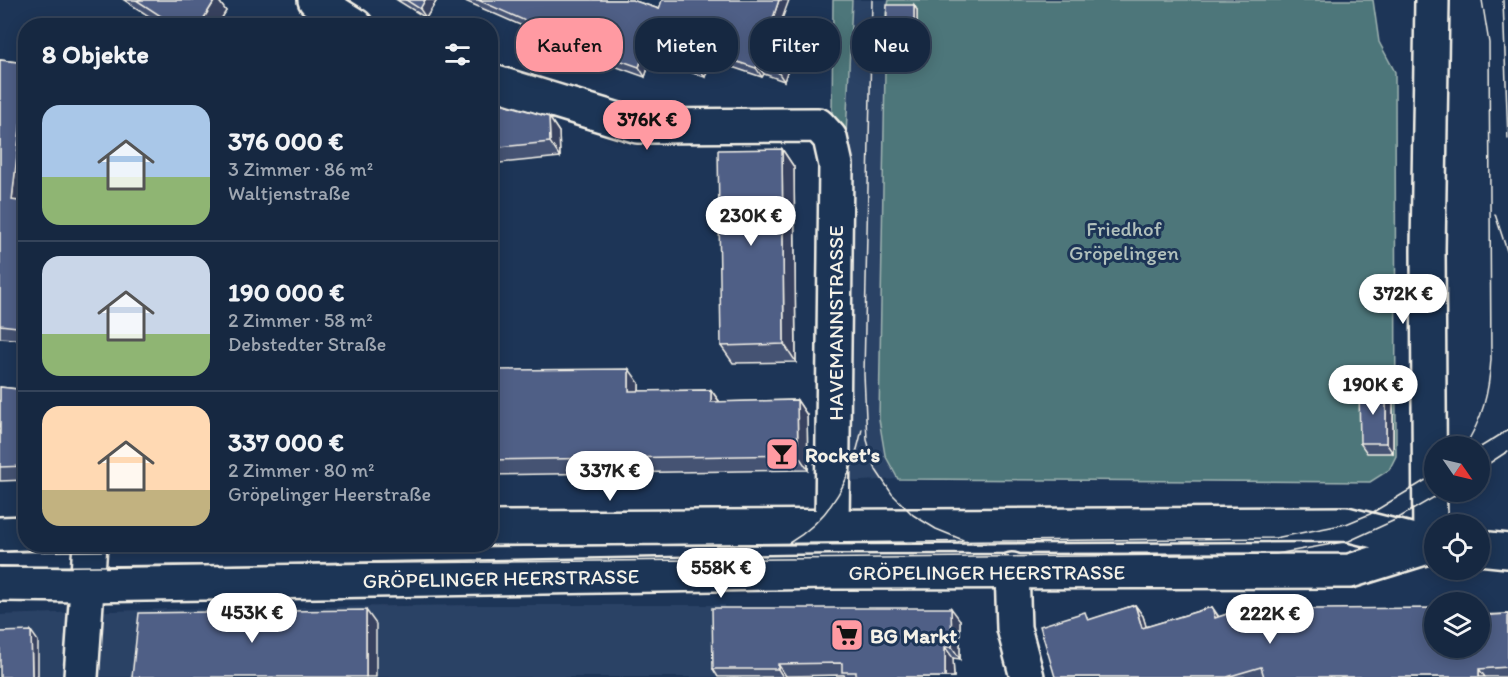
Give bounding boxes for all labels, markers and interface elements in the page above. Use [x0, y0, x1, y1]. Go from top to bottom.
chip: Kaufen [516, 18, 623, 72]
chip: Mieten [635, 18, 738, 72]
chip: Filter [750, 18, 840, 72]
chip: Neu [852, 18, 930, 72]
text: 8 Objekte [42, 38, 149, 70]
icon: filters [441, 38, 474, 71]
pin: 376K € [598, 100, 696, 151]
text: 376K € [617, 107, 677, 131]
text: 376 000 € [228, 125, 343, 157]
icon: home [90, 129, 162, 201]
text: 3 Zimmer · 86 m² [228, 157, 373, 181]
text: Waltjenstraße [228, 181, 350, 205]
pin: 230K € [702, 196, 800, 247]
text: 230K € [720, 203, 782, 227]
park label: Friedhof Gröpelingen [1069, 216, 1179, 265]
street label: HAVEMANNSTRASSE [823, 225, 848, 421]
pin: 372K € [1354, 274, 1452, 325]
text: 190 000 € [228, 276, 344, 308]
icon: home [90, 280, 162, 352]
text: 372K € [1373, 281, 1433, 305]
text: 2 Zimmer · 58 m² [228, 308, 373, 332]
text: Debstedter Straße [228, 332, 386, 356]
pin: 190K € [1324, 365, 1422, 416]
text: 190K € [1343, 372, 1403, 396]
text: 337 000 € [228, 426, 344, 458]
icon: home [90, 430, 162, 502]
bar icon: Rocket's [764, 436, 800, 472]
north arrow [1424, 436, 1490, 502]
map controls [1424, 436, 1490, 658]
place label: Rocket's [805, 442, 880, 467]
pin: 337K € [561, 451, 659, 502]
text: 2 Zimmer · 80 m² [228, 458, 375, 482]
text: 337K € [580, 458, 640, 482]
text: Gröpelinger Heerstraße [228, 482, 431, 506]
button: locate [1424, 514, 1490, 580]
pin: 558K € [672, 548, 770, 599]
text: 558K € [691, 555, 751, 579]
street label: GRÖPELINGER HEERSTRASSE [849, 559, 1125, 584]
street label: GRÖPELINGER HEERSTRASSE [362, 563, 639, 593]
button: layers [1424, 592, 1490, 658]
pin: 453K € [203, 593, 301, 644]
pin: 222K € [1221, 594, 1319, 645]
text: 453K € [221, 600, 283, 624]
text: 222K € [1240, 601, 1300, 625]
supermarket icon: BG Markt [829, 617, 865, 653]
place label: BG Markt [870, 623, 957, 648]

